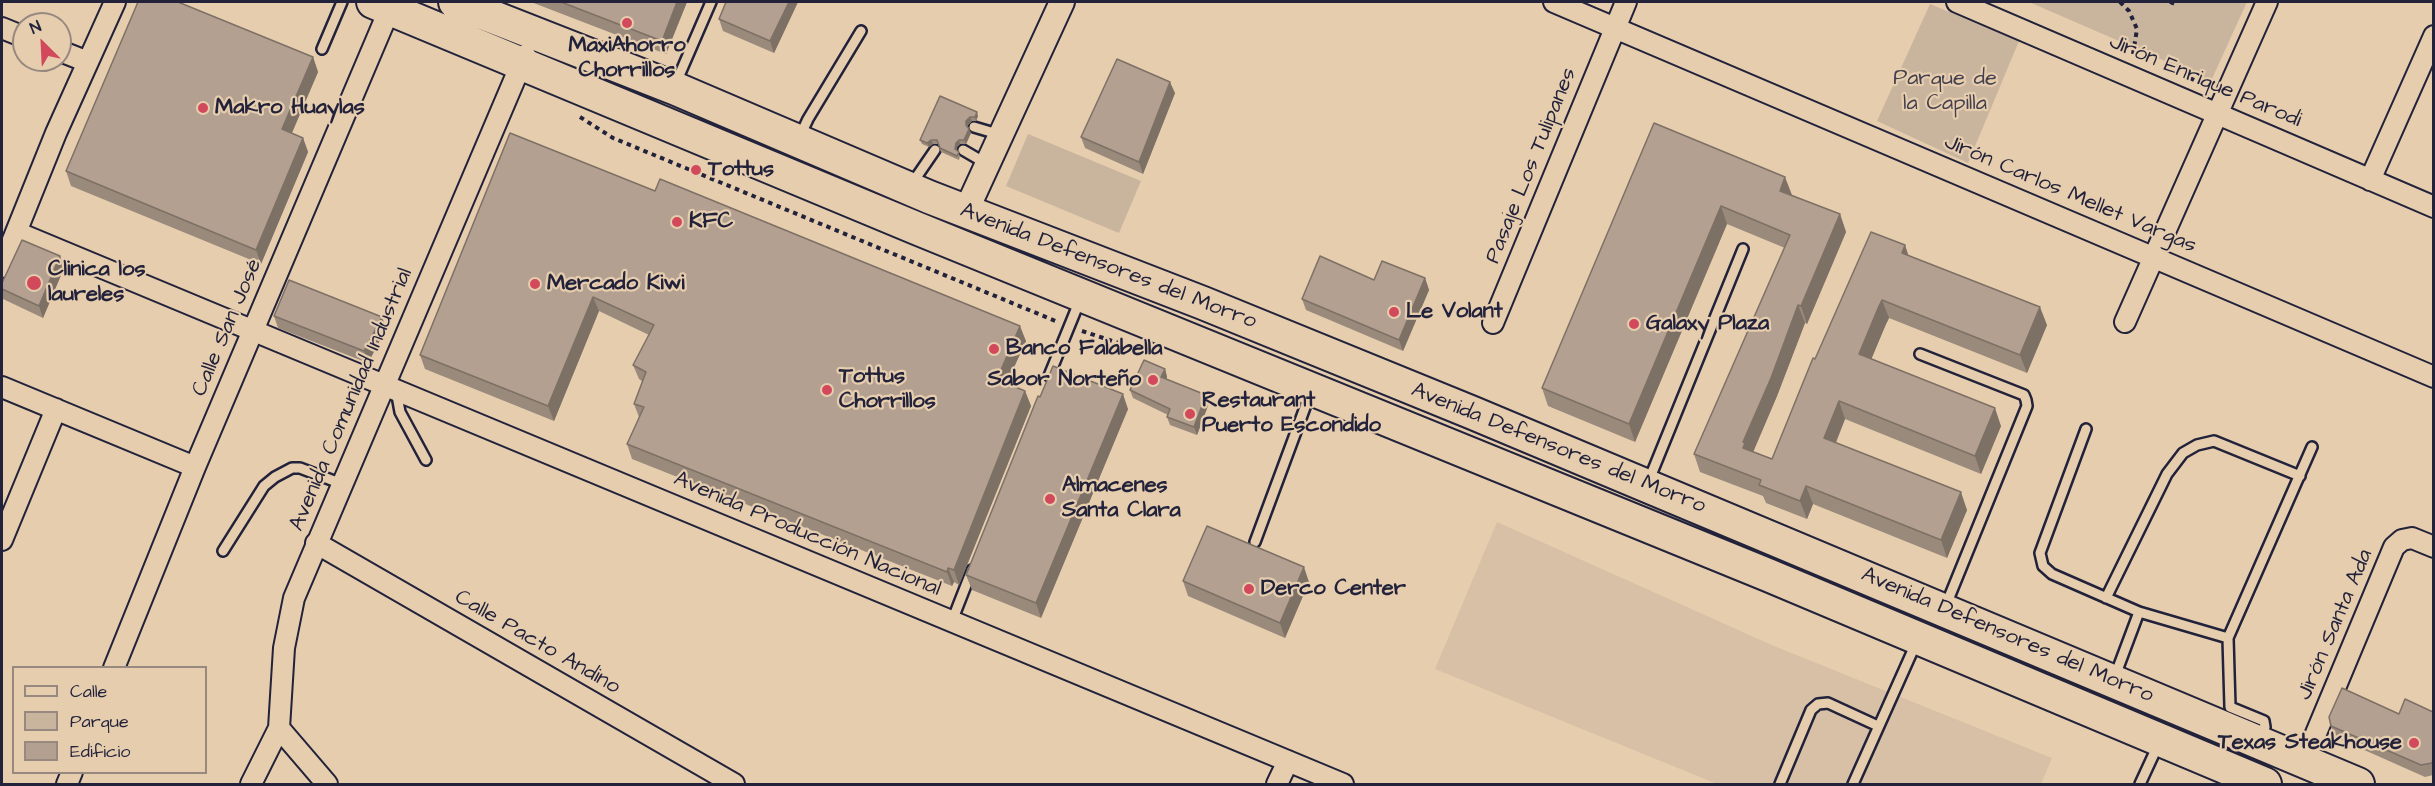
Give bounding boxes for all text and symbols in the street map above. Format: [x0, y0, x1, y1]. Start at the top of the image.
north arrow [12, 12, 72, 72]
text: N [26, 15, 45, 39]
marker: MaxiAhorro Chorrillos [620, 16, 634, 30]
street label: Jirón Enrique Parodi [2105, 30, 2305, 134]
place label: MaxiAhorro Chorrillos [568, 33, 686, 84]
street label: Pasaje Los Tulipanes [1481, 64, 1583, 268]
park label: Parque de la Capilla [1893, 66, 1997, 118]
place label: Makro Huaylas [215, 95, 365, 121]
marker: Makro Huaylas [196, 101, 210, 115]
street label: Jirón Carlos Mellet Vargas [1940, 130, 2200, 260]
place label: Tottus [708, 157, 774, 183]
marker: Tottus [689, 163, 703, 177]
street label: Avenida Defensores del Morro [956, 198, 1260, 336]
place label: KFC [689, 209, 733, 235]
marker: KFC [670, 215, 684, 229]
street label: Calle San José [187, 255, 269, 401]
place label: Clinica los laureles [48, 257, 145, 308]
street label: Avenida Comunidad Industrial [285, 265, 419, 535]
place label: Mercado Kiwi [547, 271, 685, 297]
marker: Clinica los laureles [25, 274, 43, 292]
marker: Mercado Kiwi [528, 277, 542, 291]
place label: Le Volant [1406, 299, 1503, 325]
marker: Le Volant [1387, 305, 1401, 319]
place label: Galaxy Plaza [1646, 311, 1769, 337]
marker: Galaxy Plaza [1627, 317, 1641, 331]
place label: Banco Falabella [1006, 336, 1162, 362]
marker: Banco Falabella [987, 342, 1001, 356]
place label: Tottus Chorrillos [839, 364, 936, 416]
place label: Sabor Norteño [988, 367, 1141, 393]
marker: Sabor Norteño [1146, 373, 1160, 387]
street label: Avenida Defensores del Morro [1407, 378, 1709, 520]
marker: Tottus Chorrillos [820, 383, 834, 397]
place label: Restaurant Puerto Escondido [1202, 388, 1381, 440]
marker: Restaurant Puerto Escondido [1183, 407, 1197, 421]
street label: Avenida Producción Nacional [669, 467, 945, 603]
place label: Almacenes Santa Clara [1062, 473, 1181, 524]
marker: Almacenes Santa Clara [1043, 492, 1057, 506]
street label: Jirón Santa Ada [2292, 546, 2380, 704]
street label: Avenida Defensores del Morro [1857, 562, 2157, 710]
place label: Derco Center [1261, 576, 1406, 602]
marker: Derco Center [1242, 582, 1256, 596]
street label: Calle Pacto Andino [450, 585, 624, 701]
legend [12, 666, 207, 774]
text: Calle [70, 679, 107, 704]
text: Parque [70, 709, 129, 734]
place label: Texas Steakhouse [2218, 730, 2402, 756]
marker: Texas Steakhouse [2407, 736, 2421, 750]
text: Edificio [70, 739, 130, 764]

